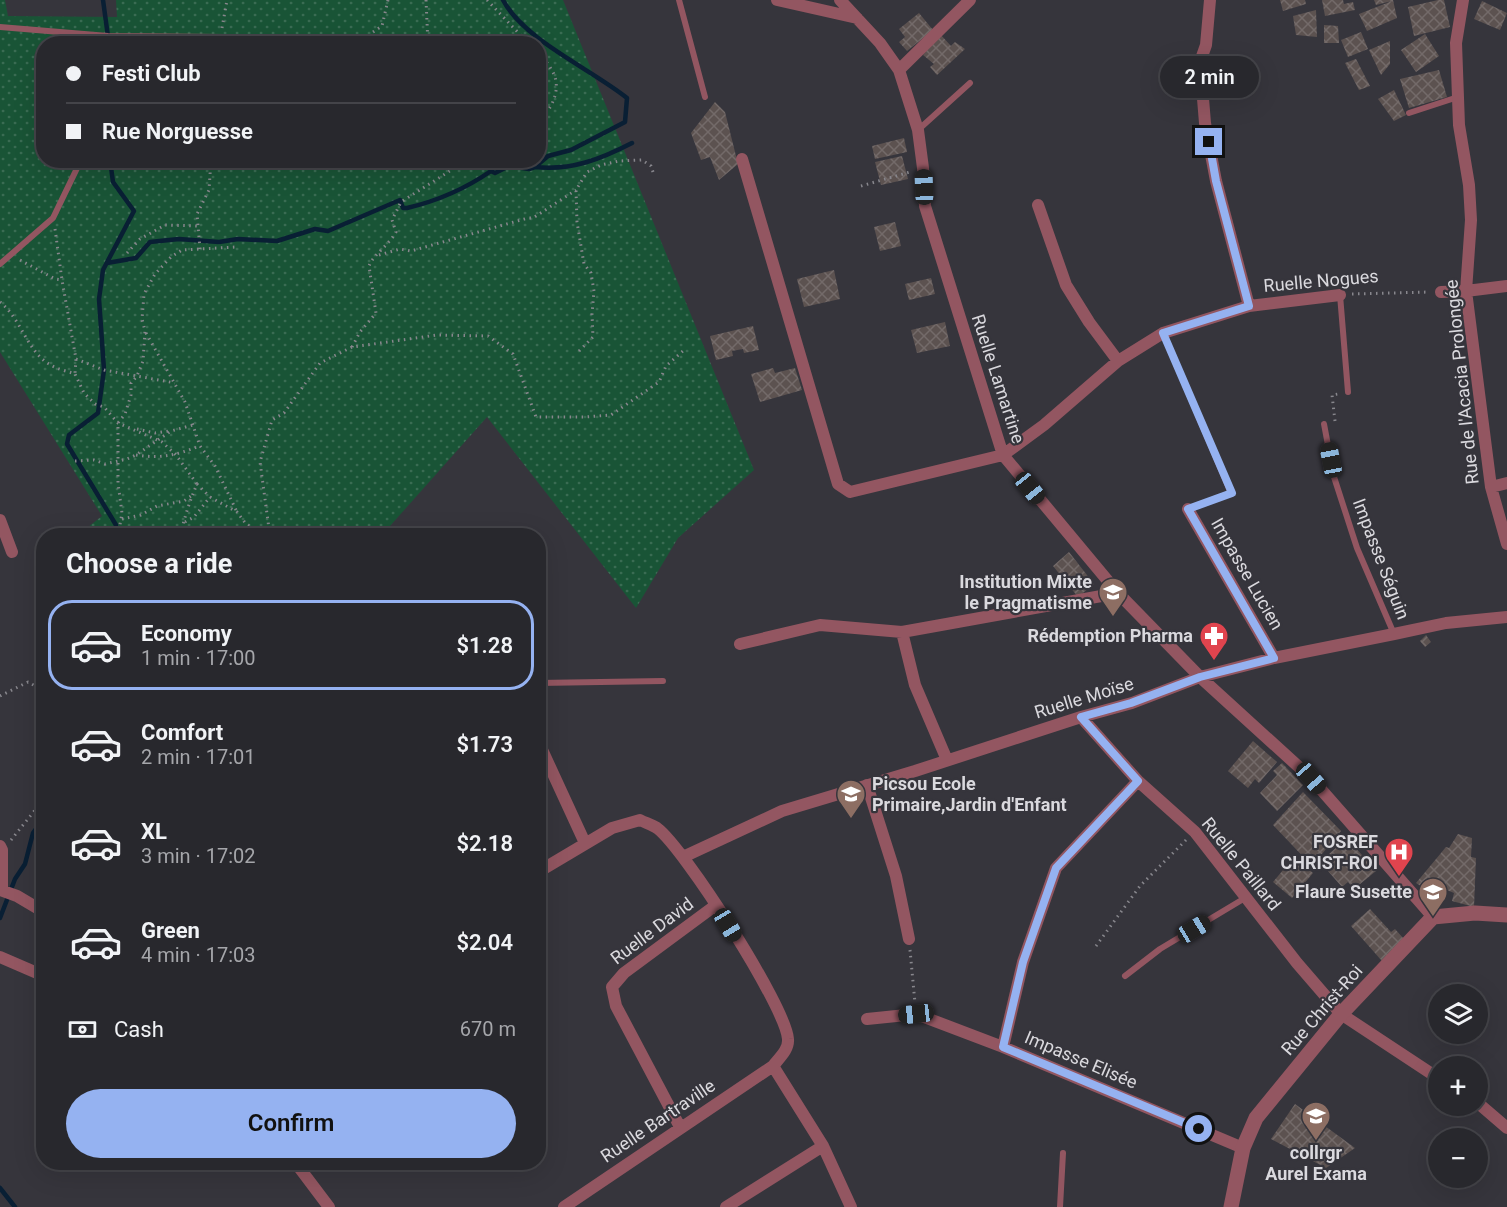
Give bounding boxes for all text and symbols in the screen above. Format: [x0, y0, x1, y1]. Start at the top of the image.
callout: 2 min [1160, 55, 1258, 97]
text: Festi Club [102, 61, 201, 86]
text: 2 min [1184, 65, 1235, 89]
text: Rue Norguesse [102, 119, 253, 144]
route end [1195, 128, 1222, 155]
car [914, 169, 934, 205]
street label: Ruelle Nogues [1263, 265, 1379, 296]
street label: Rue de l'Acacia Prolongée [1440, 279, 1483, 486]
street label: Ruelle Lamartine [968, 312, 1029, 446]
car [1319, 441, 1343, 479]
car [1012, 468, 1048, 508]
street label: Impasse Séguin [1349, 495, 1414, 622]
street label: Impasse Lucien [1207, 514, 1288, 633]
text: Choose a ride [66, 548, 232, 580]
place label: Institution Mixte le Pragmatisme [959, 571, 1092, 613]
school or university icon: Institution Mixte le Pragmatisme [1097, 576, 1129, 618]
icon: car [69, 618, 123, 672]
pharmacy icon: Rédemption Pharma [1198, 620, 1230, 662]
text: Economy [141, 621, 232, 646]
place label: Rédemption Pharma [1027, 625, 1193, 646]
text: $1.28 [456, 633, 513, 658]
text: 1 min · 17:00 [141, 646, 256, 670]
street label: Ruelle Moïse [1032, 672, 1136, 723]
icon: car [69, 717, 123, 771]
text: Comfort [141, 720, 223, 745]
text: $1.73 [456, 732, 513, 757]
text: 2 min · 17:01 [141, 745, 256, 769]
car [1292, 759, 1330, 797]
place label: Picsou Ecole Primaire,Jardin d'Enfant [872, 773, 1067, 815]
school or university icon: Picsou Ecole Primaire,Jardin d'Enfant [835, 778, 867, 820]
street label: Ruelle Paillard [1198, 813, 1285, 914]
icon: car [69, 816, 123, 870]
text: XL [141, 819, 167, 844]
text: $2.18 [456, 831, 513, 856]
place label: FOSREF CHRIST-ROI [1280, 831, 1378, 873]
hospital icon: FOSREF CHRIST-ROI [1383, 836, 1415, 878]
text: 3 min · 17:02 [141, 844, 256, 868]
school or university icon: Flaure Susette [1417, 876, 1449, 918]
place label: Flaure Susette [1295, 881, 1412, 902]
street label: Ruelle David [606, 893, 697, 968]
car [711, 905, 745, 945]
car [1174, 912, 1214, 946]
icon: car [69, 915, 123, 969]
text: Green [141, 918, 200, 943]
text: $2.04 [456, 930, 513, 955]
text: 4 min · 17:03 [141, 943, 256, 967]
street label: Rue Christ-Roi [1277, 960, 1367, 1059]
map controls [1428, 984, 1488, 1188]
button: layers [1428, 984, 1488, 1044]
car [897, 1003, 935, 1025]
icon: cash [66, 1013, 99, 1046]
text: Cash [114, 1017, 164, 1042]
text: 670 m [460, 1017, 516, 1041]
street label: Impasse Elisée [1022, 1026, 1141, 1093]
button: + [1428, 1056, 1488, 1116]
street label: Ruelle Bartraville [596, 1075, 719, 1167]
button: Confirm [66, 1089, 516, 1158]
school or university icon: collrgr Aurel Exama [1300, 1100, 1332, 1142]
route start [1185, 1115, 1212, 1142]
button: − [1428, 1128, 1488, 1188]
place label: collrgr Aurel Exama [1265, 1142, 1367, 1184]

